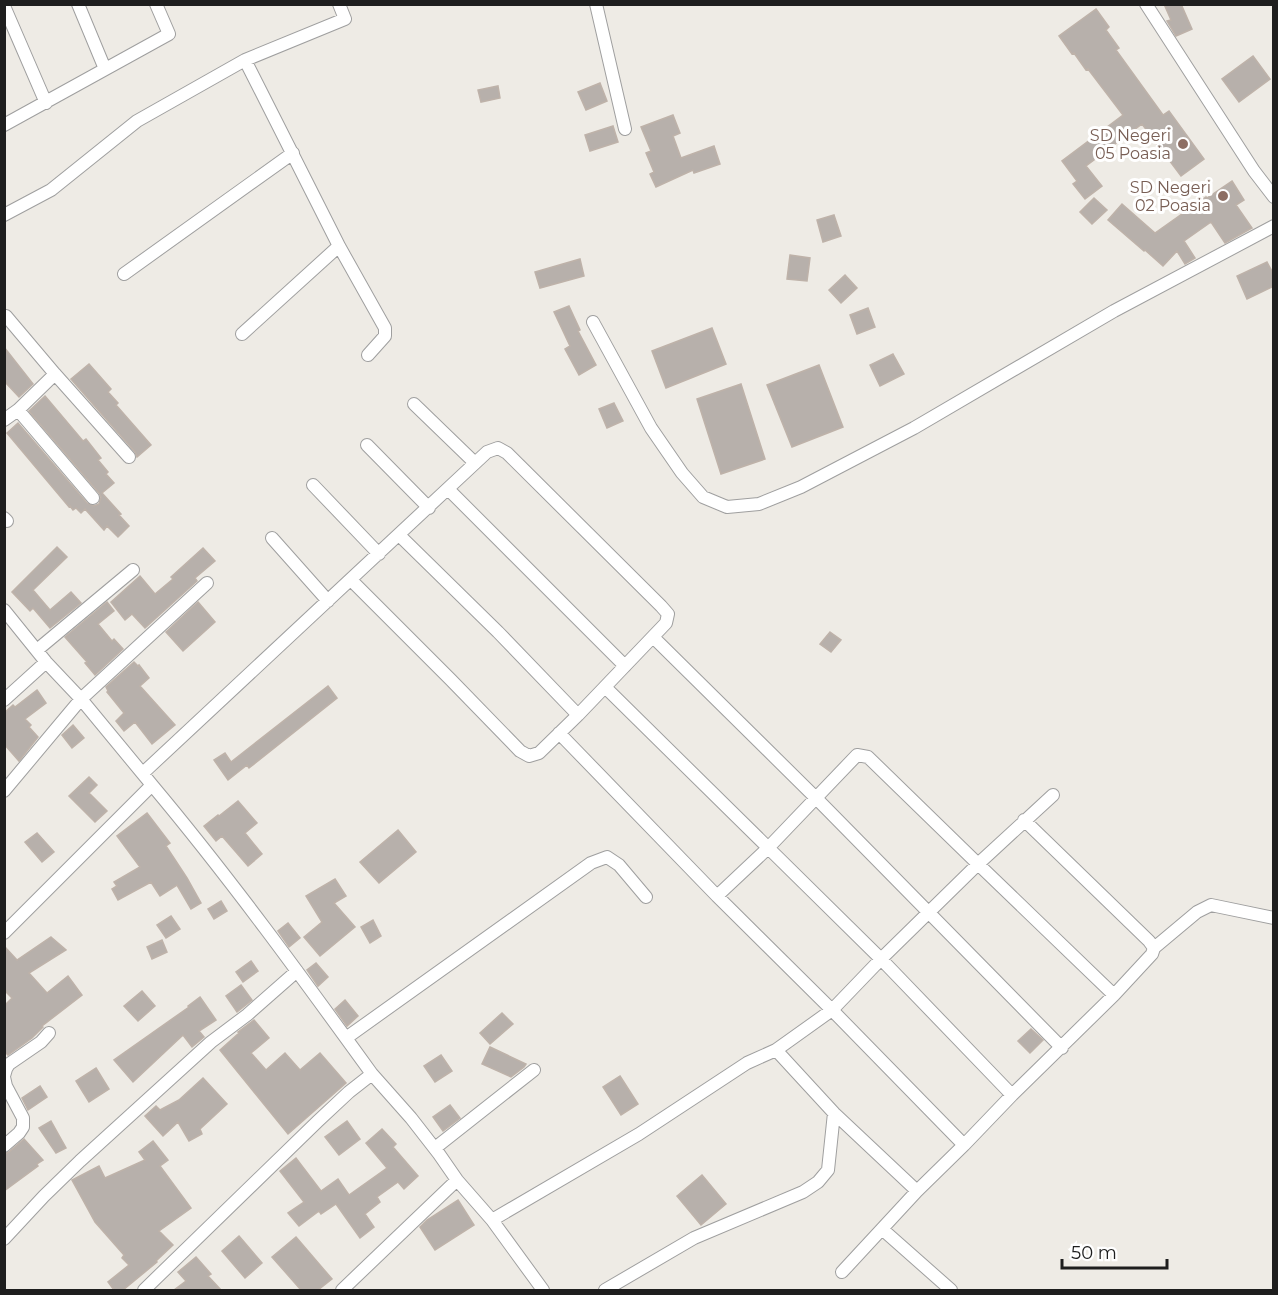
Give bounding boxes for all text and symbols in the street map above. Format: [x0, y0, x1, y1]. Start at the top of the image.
place label: SD Negeri 05 Poasia [1090, 126, 1171, 163]
marker: SD Negeri 05 Poasia [1176, 137, 1190, 151]
place label: SD Negeri 02 Poasia [1130, 178, 1211, 215]
marker: SD Negeri 02 Poasia [1216, 189, 1230, 203]
scale bar [1062, 1232, 1167, 1270]
text: 50 m [1071, 1242, 1117, 1264]

